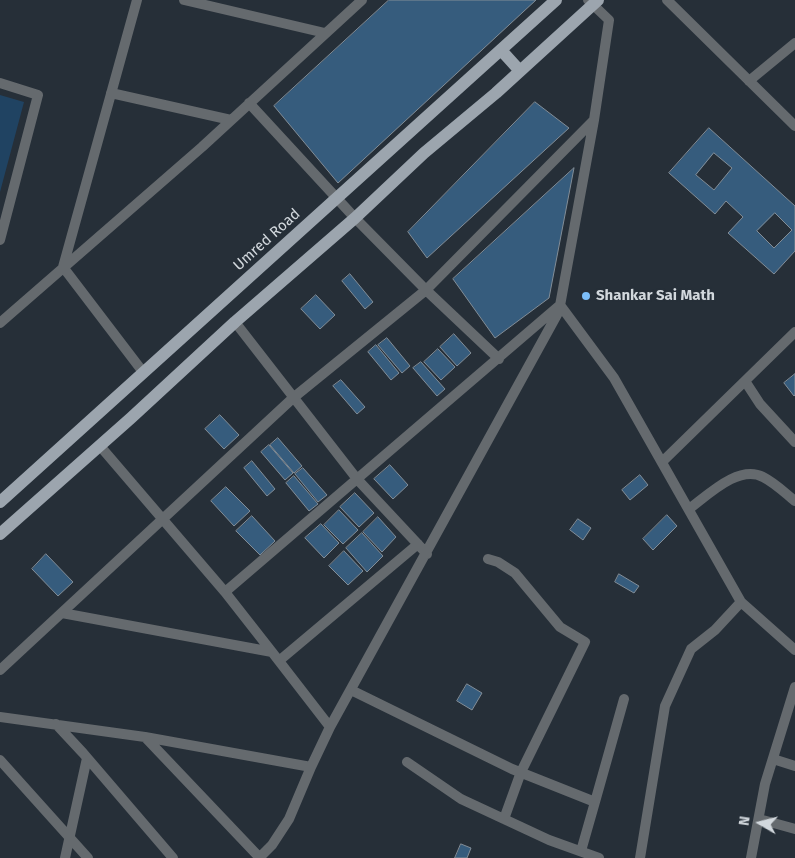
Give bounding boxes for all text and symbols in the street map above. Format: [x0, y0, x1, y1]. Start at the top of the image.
street label: Umred Road [230, 205, 304, 275]
place label: Shankar Sai Math [596, 287, 715, 305]
marker: Shankar Sai Math [580, 290, 592, 302]
north arrow [735, 798, 785, 848]
text: N [736, 815, 754, 827]

